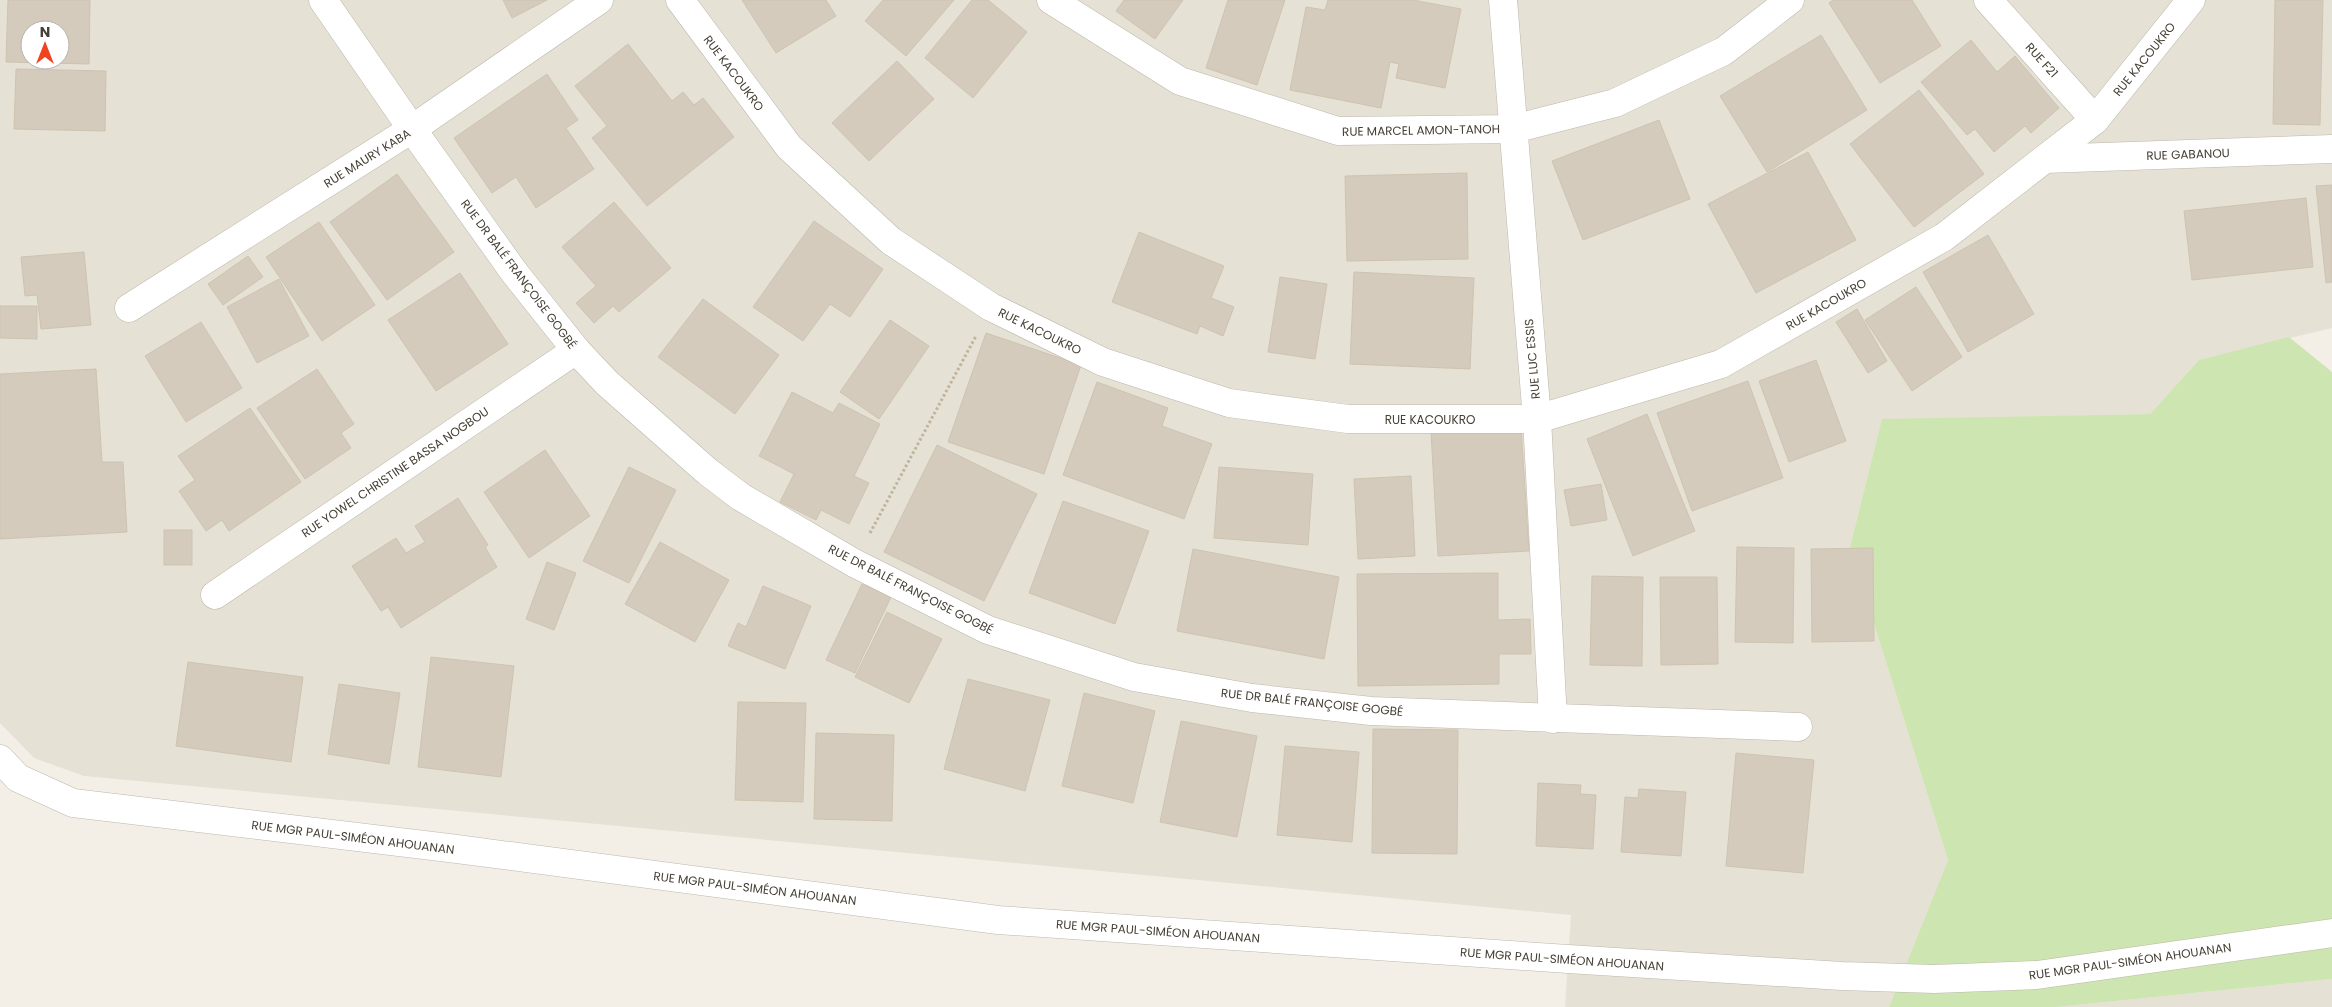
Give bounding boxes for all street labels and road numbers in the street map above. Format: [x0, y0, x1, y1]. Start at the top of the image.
street label: RUE KACOUKRO [2109, 18, 2179, 100]
street label: RUE KACOUKRO [700, 32, 768, 114]
street label: RUE F21 [2022, 39, 2062, 81]
street label: RUE MARCEL AMON-TANOH [1342, 120, 1500, 140]
street label: RUE MAURY KABA [320, 124, 414, 192]
street label: RUE GABANOU [2146, 144, 2230, 164]
street label: RUE DR BALÉ FRANÇOISE GOGBÉ [457, 196, 581, 352]
street label: RUE KACOUKRO [1782, 274, 1870, 334]
street label: RUE KACOUKRO [995, 303, 1085, 359]
street label: RUE LUC ESSIS [1520, 318, 1544, 400]
street label: RUE YOWEL CHRISTINE BASSA NOGBOU [298, 403, 492, 541]
street label: RUE KACOUKRO [1385, 411, 1475, 428]
street label: RUE DR BALÉ FRANÇOISE GOGBÉ [825, 540, 997, 638]
street label: RUE DR BALÉ FRANÇOISE GOGBÉ [1220, 684, 1404, 720]
street label: RUE MGR PAUL-SIMÉON AHOUANAN [251, 816, 455, 858]
street label: RUE MGR PAUL-SIMÉON AHOUANAN [653, 867, 857, 909]
street label: RUE MGR PAUL-SIMÉON AHOUANAN [1055, 915, 1261, 947]
street label: RUE MGR PAUL-SIMÉON AHOUANAN [2028, 938, 2232, 984]
street label: RUE MGR PAUL-SIMÉON AHOUANAN [1459, 943, 1665, 975]

